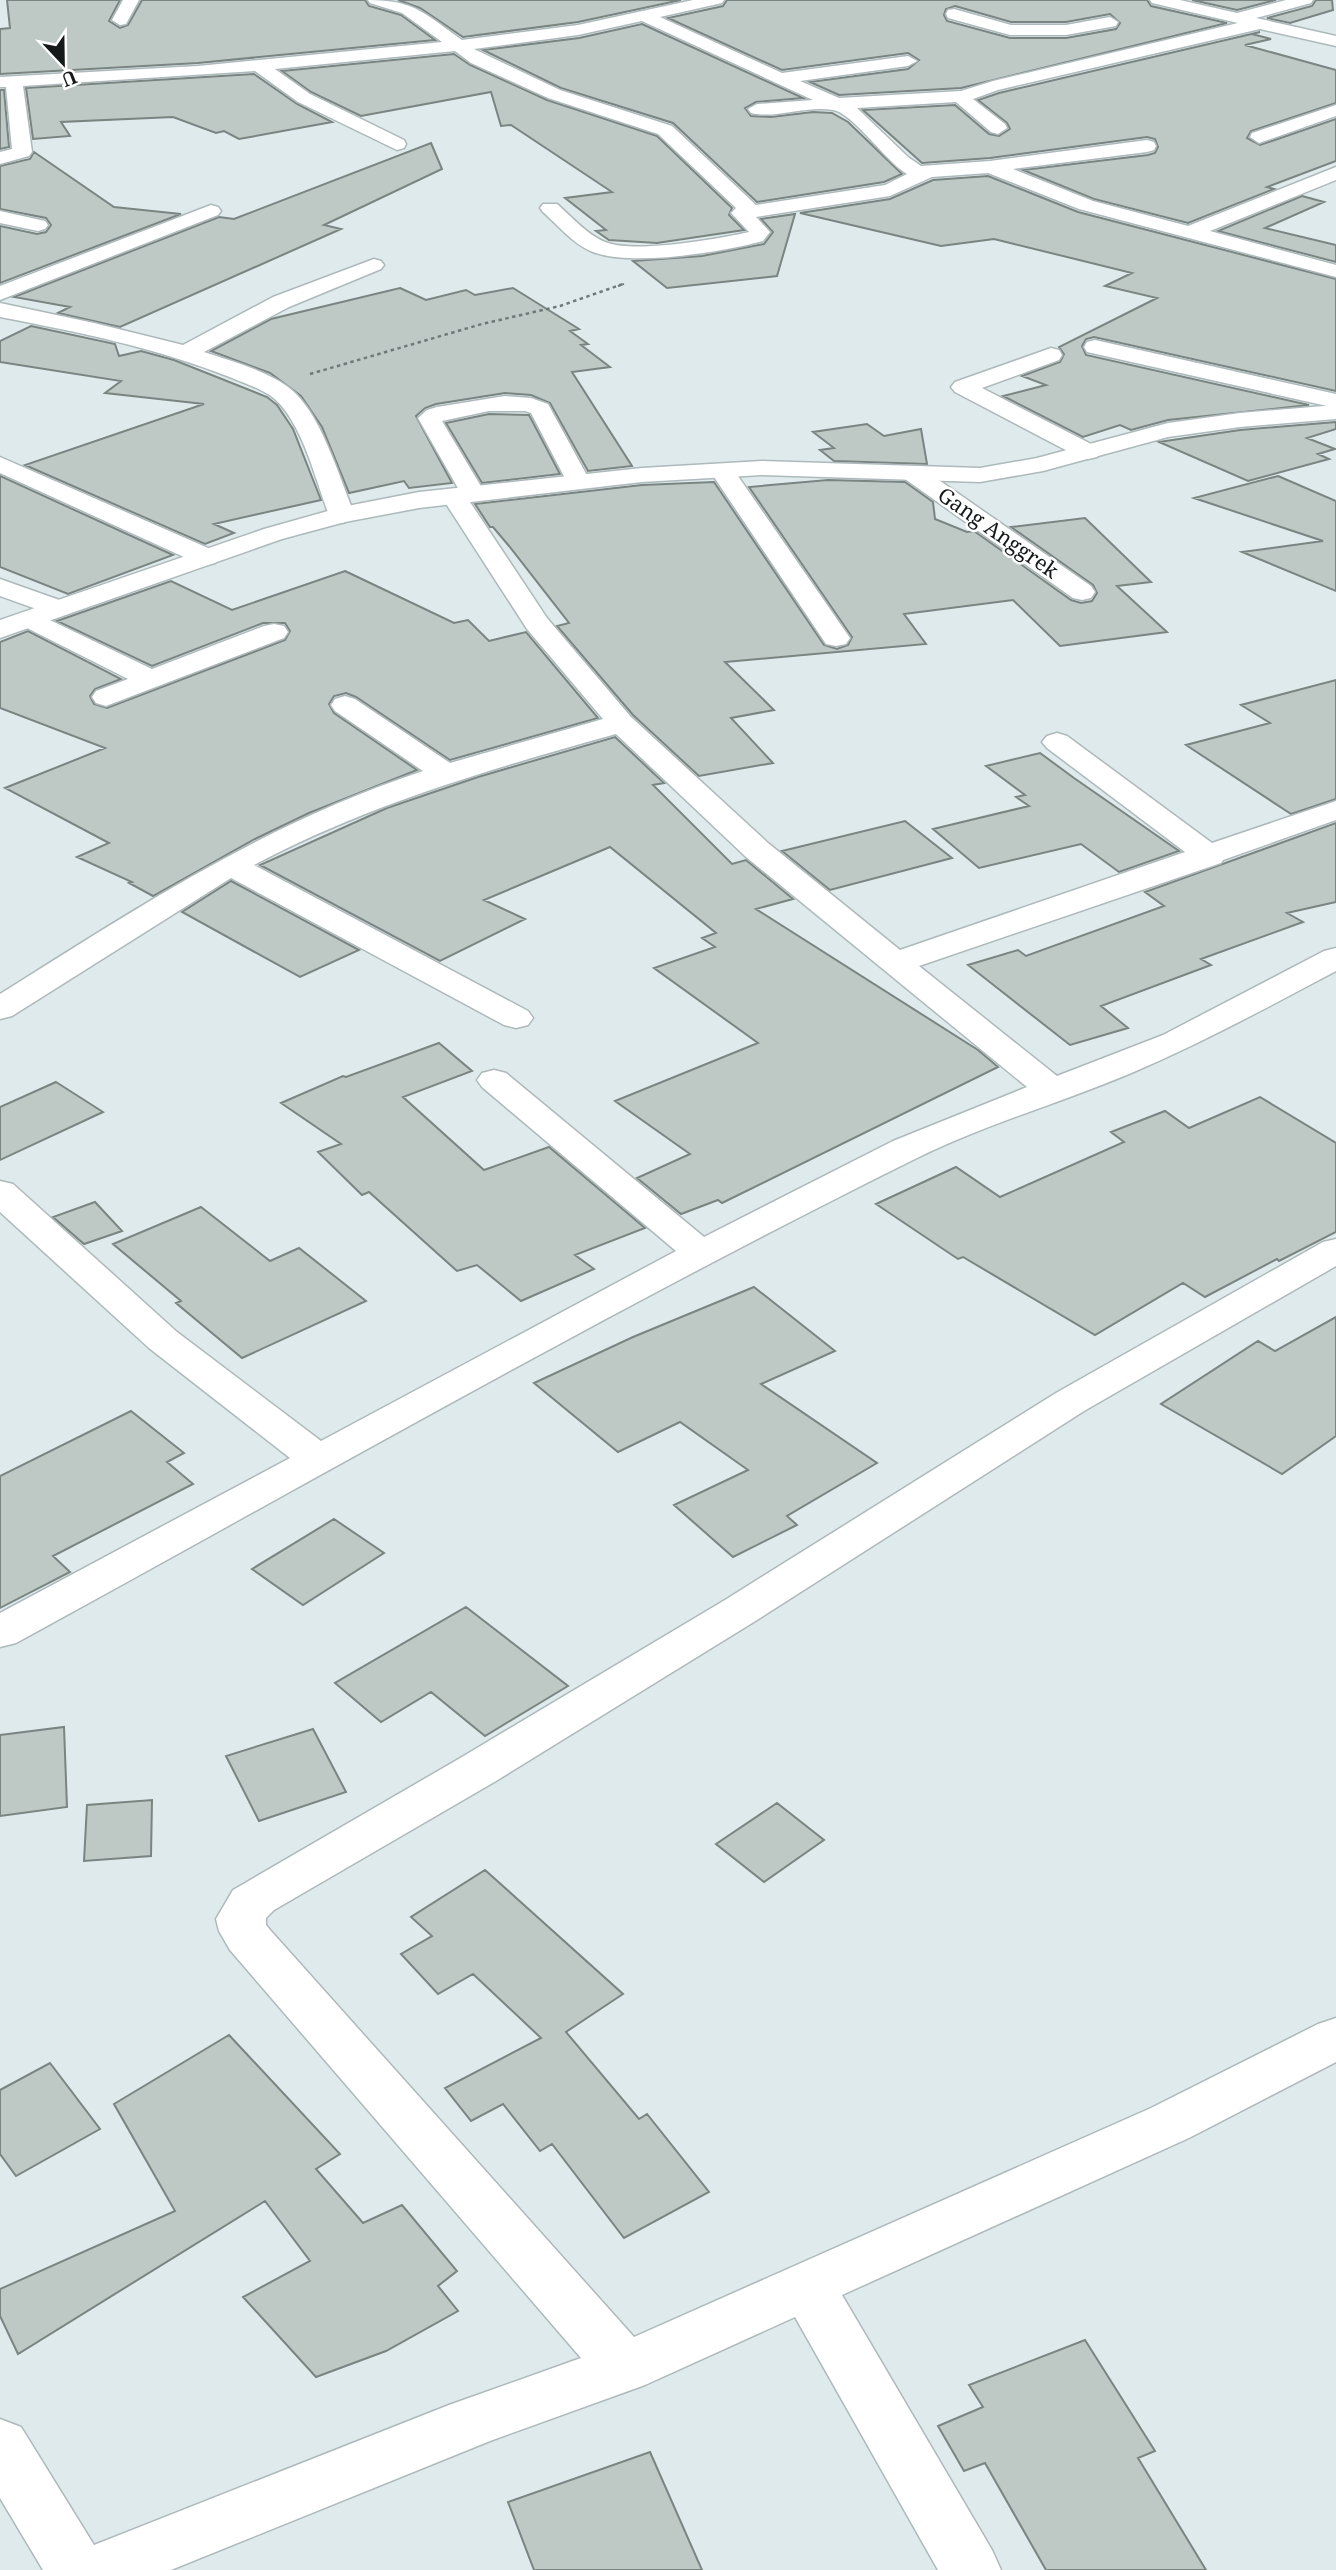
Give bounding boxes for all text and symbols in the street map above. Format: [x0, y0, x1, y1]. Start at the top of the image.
north arrow [28, 28, 98, 98]
text: U [58, 64, 81, 93]
street label: Gang Anggrek [933, 480, 1065, 585]

